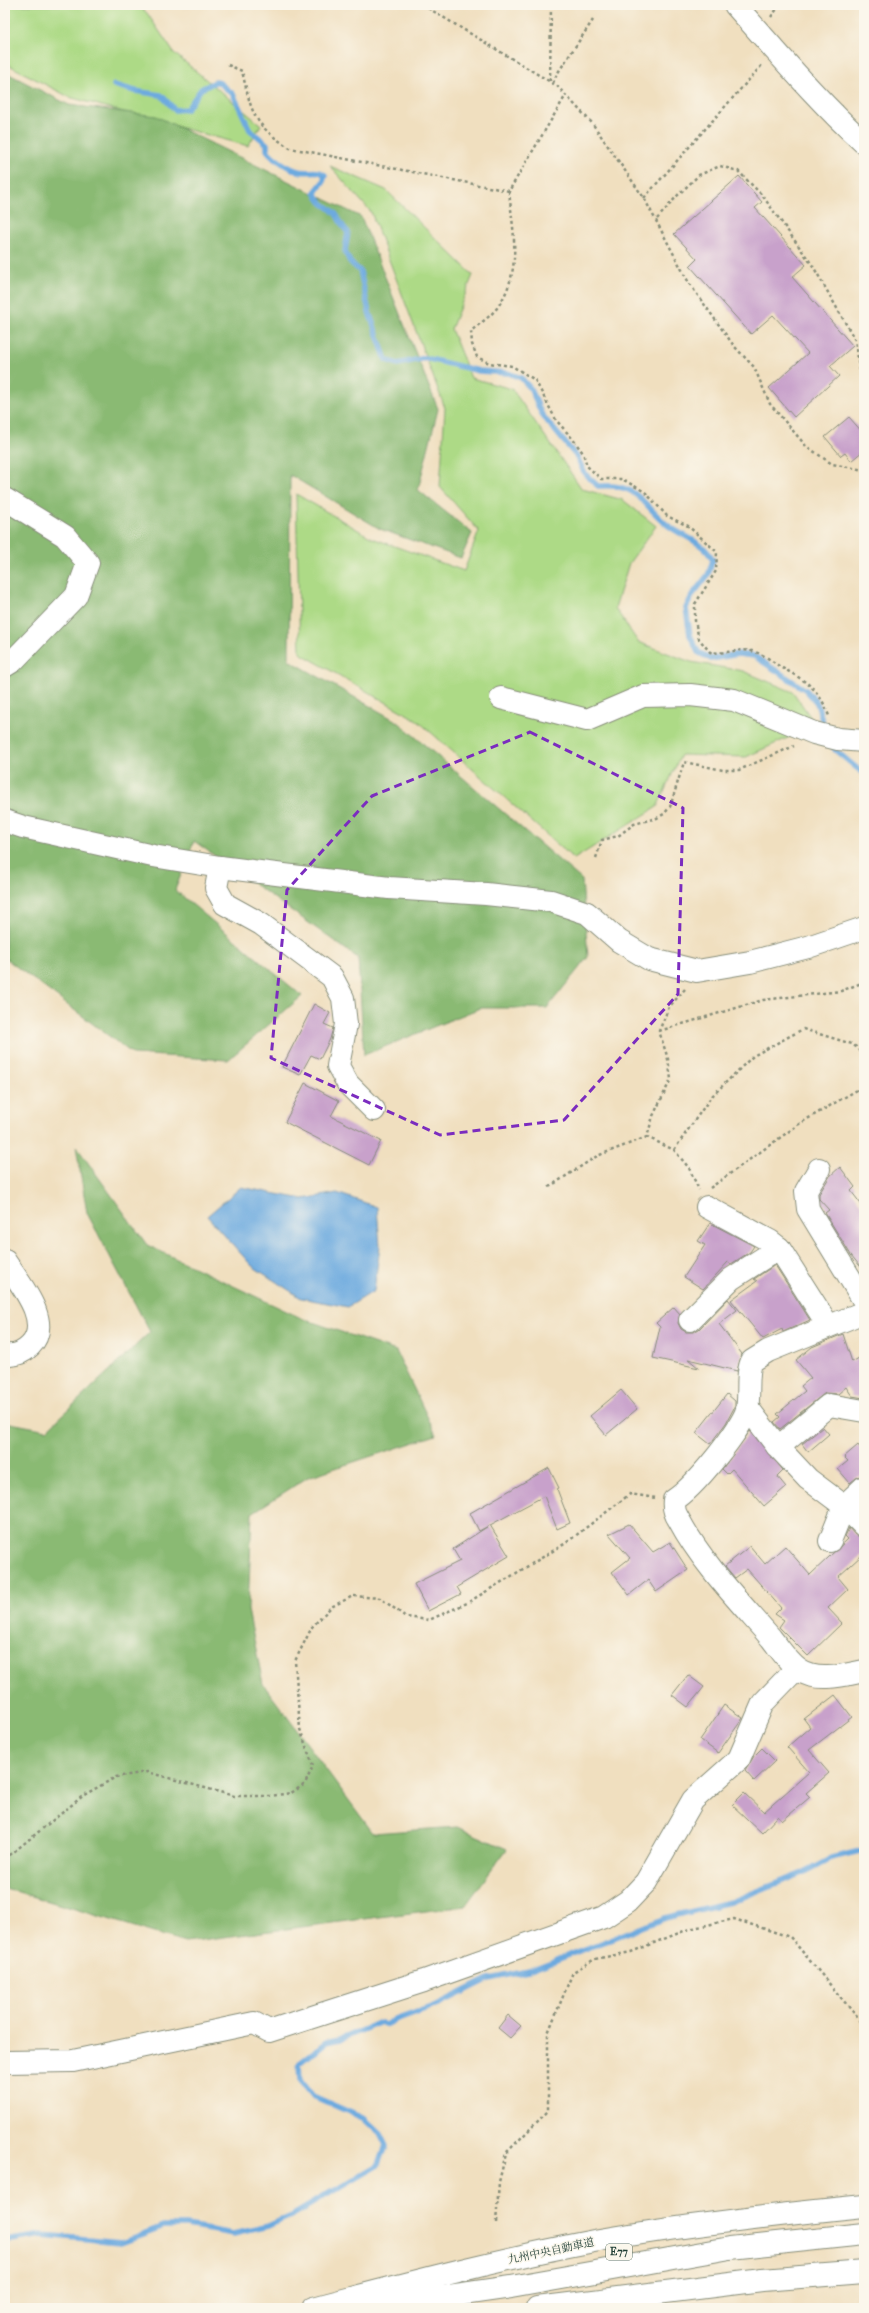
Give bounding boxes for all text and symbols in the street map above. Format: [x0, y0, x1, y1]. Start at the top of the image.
street label: 九州中央自動車道 [507, 2235, 595, 2267]
road number: E77 [606, 2244, 632, 2260]

